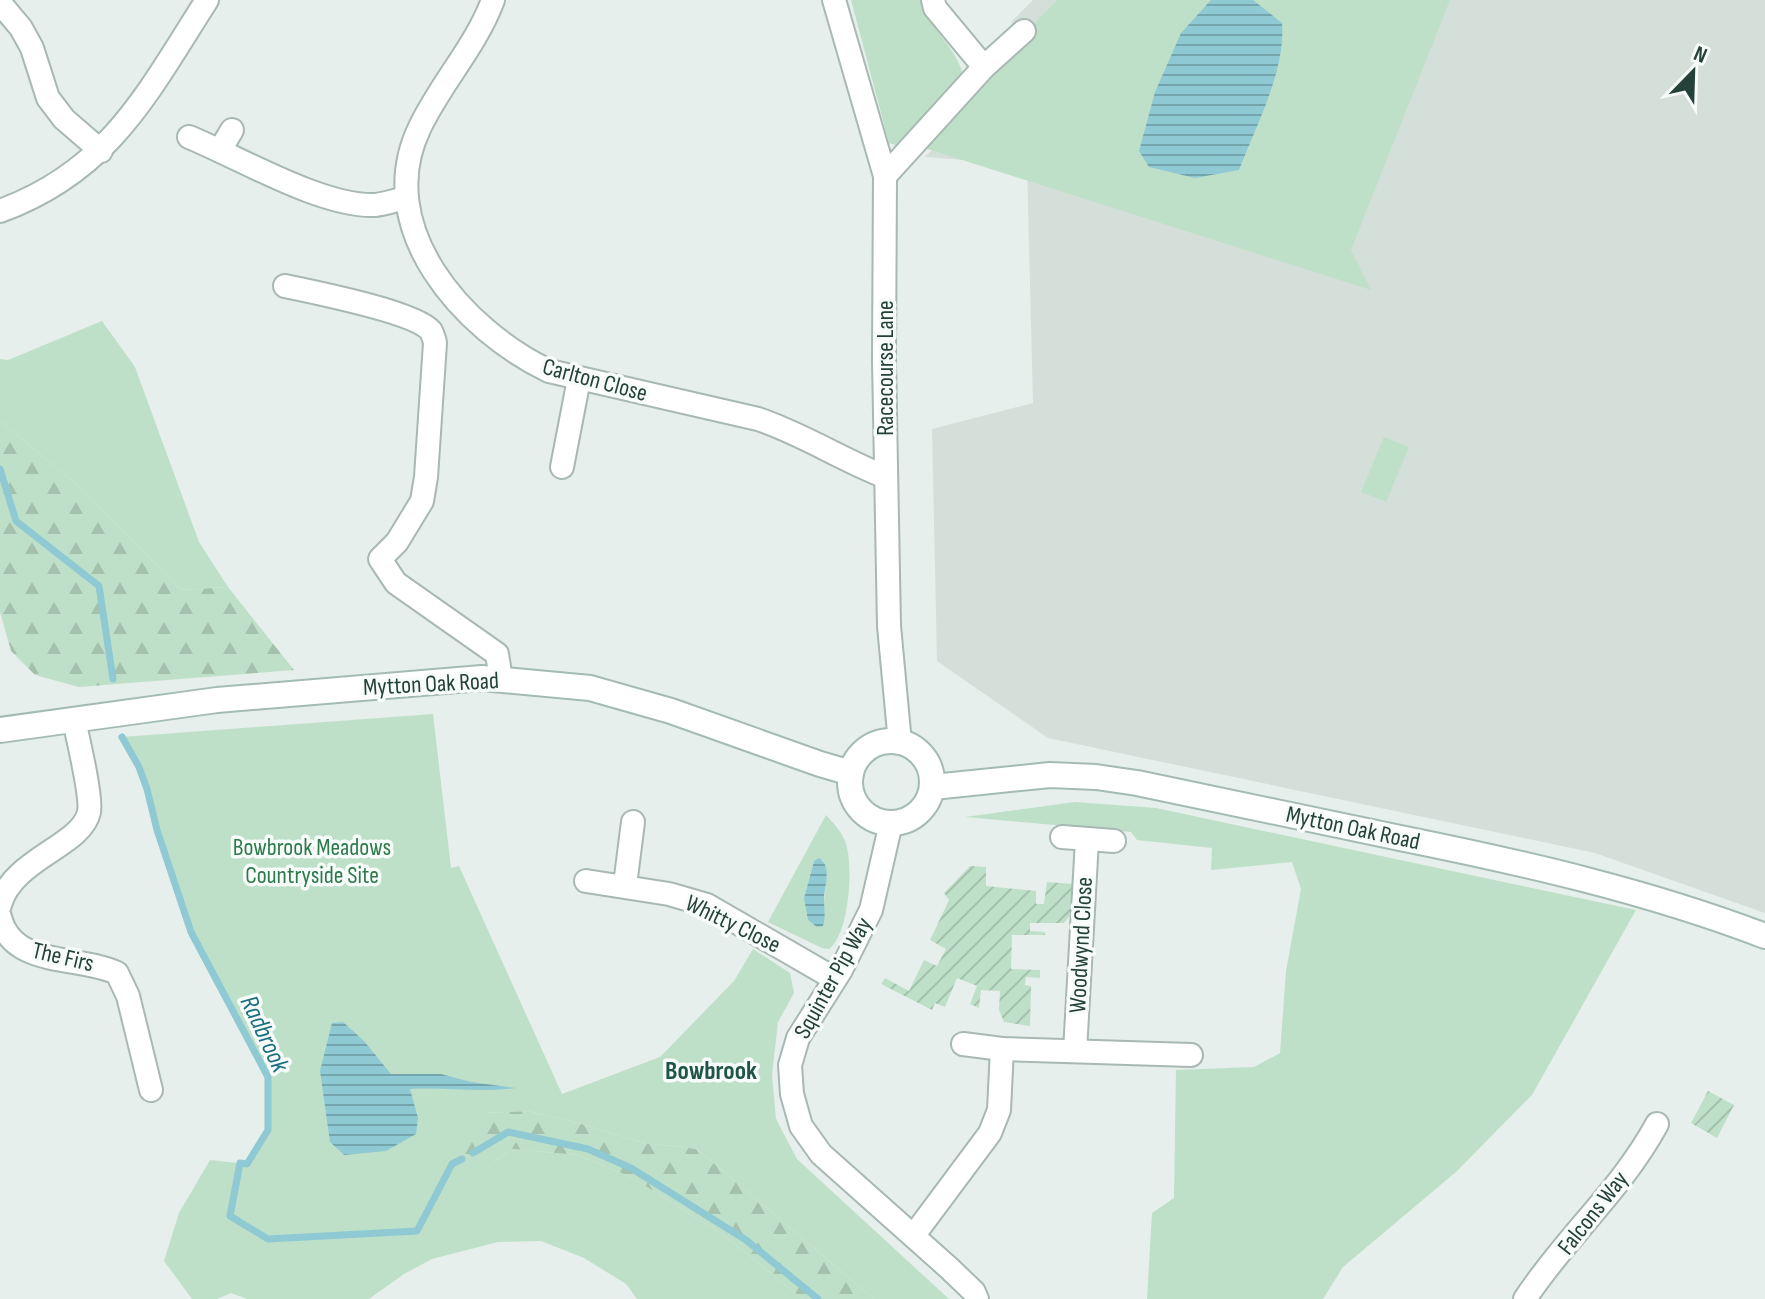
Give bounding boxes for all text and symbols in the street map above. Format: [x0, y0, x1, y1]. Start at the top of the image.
north arrow [1653, 32, 1733, 112]
text: N [1690, 40, 1711, 70]
street label: Racecourse Lane [871, 300, 900, 436]
street label: Carlton Close [539, 352, 651, 408]
street label: Mytton Oak Road [362, 666, 500, 702]
street label: Mytton Oak Road [1283, 800, 1423, 856]
park label: Bowbrook Meadows Countryside Site [233, 833, 391, 890]
street label: Woodwynd Close [1063, 876, 1099, 1014]
street label: Whitty Close [681, 889, 785, 959]
street label: Squinter Pip Way [788, 912, 878, 1044]
street label: The Firs [29, 936, 97, 978]
water label: Radbrook [233, 991, 296, 1078]
district label: Bowbrook [665, 1056, 757, 1087]
street label: Falcons Way [1551, 1166, 1635, 1260]

